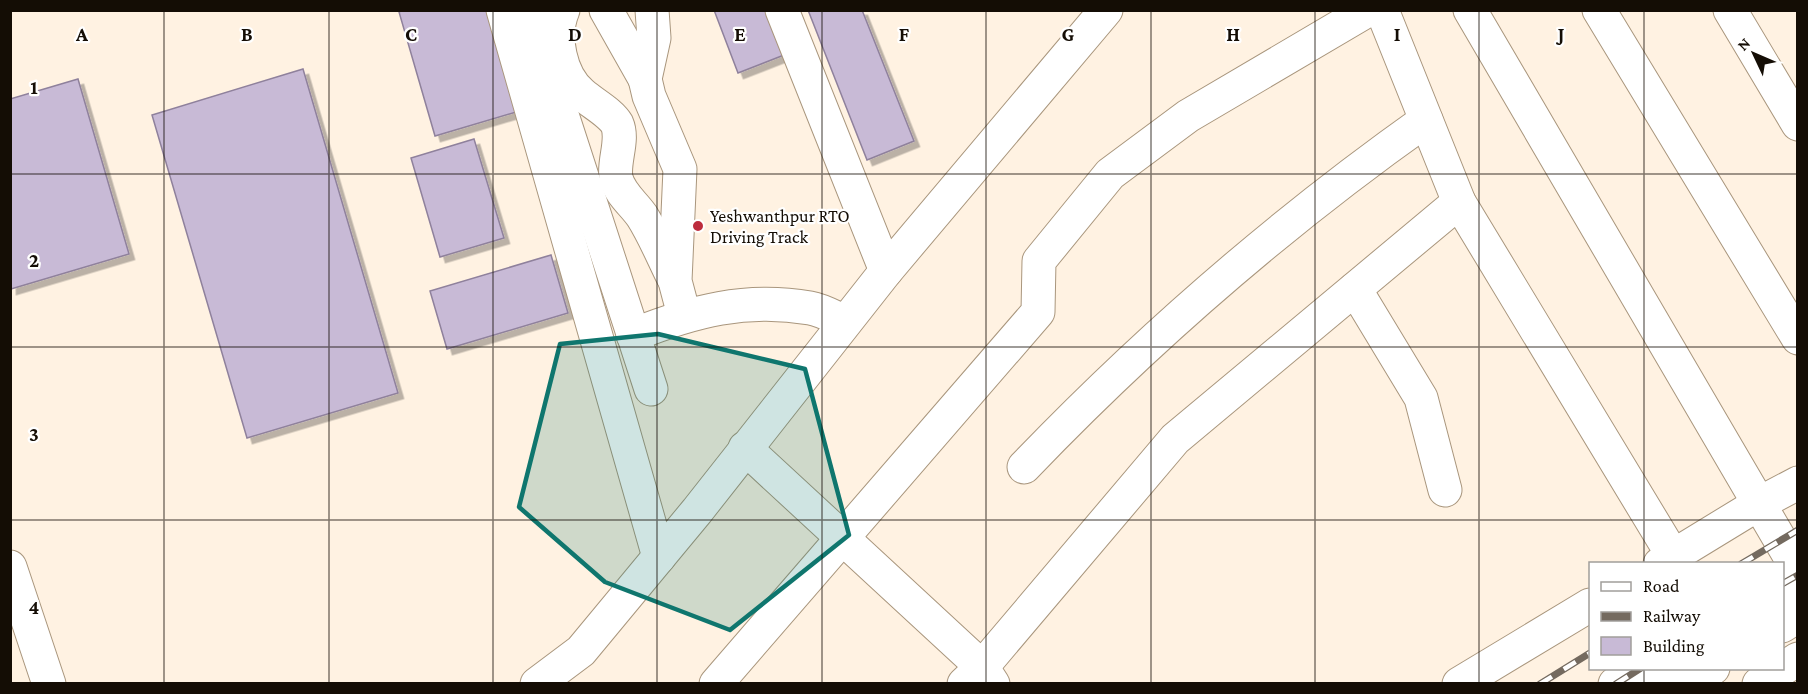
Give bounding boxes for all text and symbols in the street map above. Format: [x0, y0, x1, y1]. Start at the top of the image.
text: A [75, 23, 89, 45]
text: B [241, 23, 253, 45]
text: C [405, 23, 417, 45]
text: D [568, 23, 582, 45]
text: E [734, 23, 746, 45]
text: F [899, 23, 910, 45]
text: G [1062, 23, 1075, 45]
text: H [1226, 23, 1240, 45]
text: I [1394, 23, 1401, 45]
text: J [1556, 23, 1565, 45]
north arrow [1724, 24, 1784, 84]
text: N [1734, 34, 1754, 54]
text: 1 [30, 76, 38, 98]
place label: Yeshwanthpur RTO Driving Track [710, 206, 850, 247]
marker: Yeshwanthpur RTO Driving Track [691, 219, 705, 233]
text: 2 [29, 249, 39, 271]
text: 3 [29, 423, 39, 445]
legend [1589, 562, 1784, 670]
text: Road [1643, 576, 1680, 596]
text: 4 [29, 596, 40, 618]
text: Railway [1643, 606, 1701, 626]
text: Building [1643, 636, 1705, 656]

